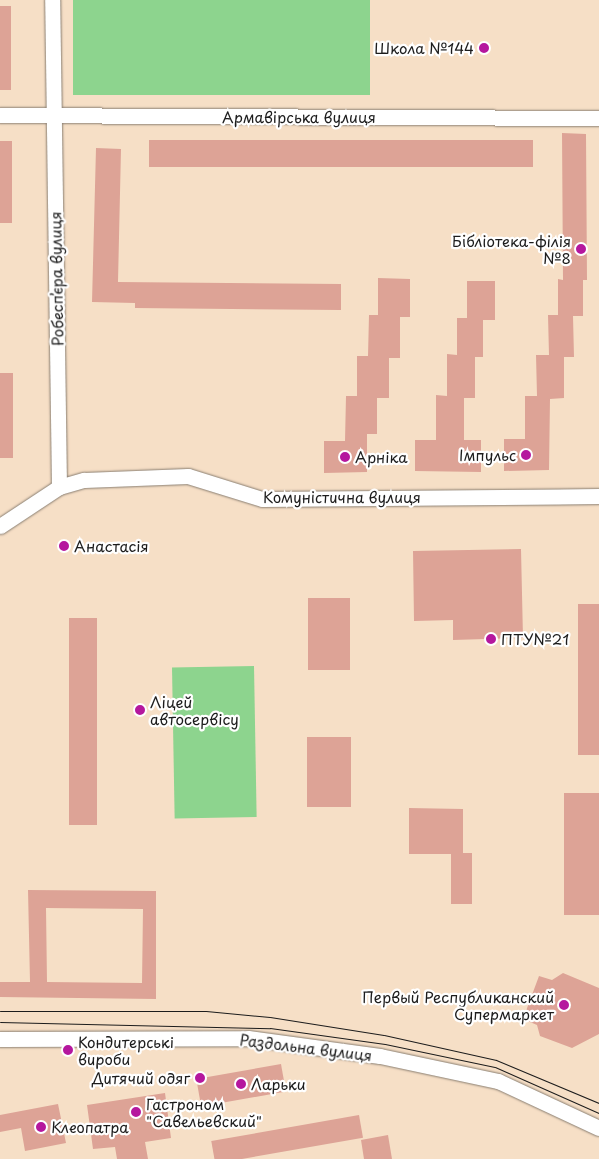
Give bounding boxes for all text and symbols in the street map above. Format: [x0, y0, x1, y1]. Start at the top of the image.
place label: Школа №144 [374, 39, 474, 57]
marker: Школа №144 [478, 42, 490, 54]
street label: Армавірська вулиця [222, 108, 376, 126]
street label: Робесп’єра вулиця [46, 211, 66, 347]
place label: Бібліотека-філія №8 [452, 231, 571, 266]
marker: Бібліотека-філія №8 [575, 243, 587, 255]
place label: Імпульс [459, 446, 516, 464]
place label: Арніка [355, 448, 407, 466]
marker: Імпульс [520, 449, 532, 461]
marker: Арніка [339, 451, 351, 463]
street label: Комуністична вулиця [262, 488, 422, 506]
place label: Анастасія [74, 537, 149, 555]
marker: Анастасія [58, 540, 70, 552]
place label: ПТУ№21 [501, 630, 569, 648]
marker: ПТУ№21 [485, 633, 497, 645]
place label: Ліцей автосервісу [150, 692, 239, 727]
marker: Ліцей автосервісу [134, 704, 146, 716]
place label: Первый Республиканский Супермаркет [362, 987, 554, 1022]
marker: Первый Республиканский Супермаркет [558, 999, 570, 1011]
street label: Раздольна вулиця [238, 1030, 374, 1064]
place label: Кондитерські вироби [78, 1032, 174, 1067]
marker: Кондитерські вироби [62, 1044, 74, 1056]
place label: Дитячий одяг [92, 1069, 190, 1087]
marker: Дитячий одяг [194, 1072, 206, 1084]
place label: Ларьки [251, 1075, 306, 1093]
marker: Ларьки [235, 1078, 247, 1090]
place label: Гастроном "Савельевский" [146, 1094, 262, 1129]
marker: Гастроном "Савельевский" [130, 1106, 142, 1118]
place label: Клеопатра [51, 1118, 129, 1136]
marker: Клеопатра [35, 1121, 47, 1133]

